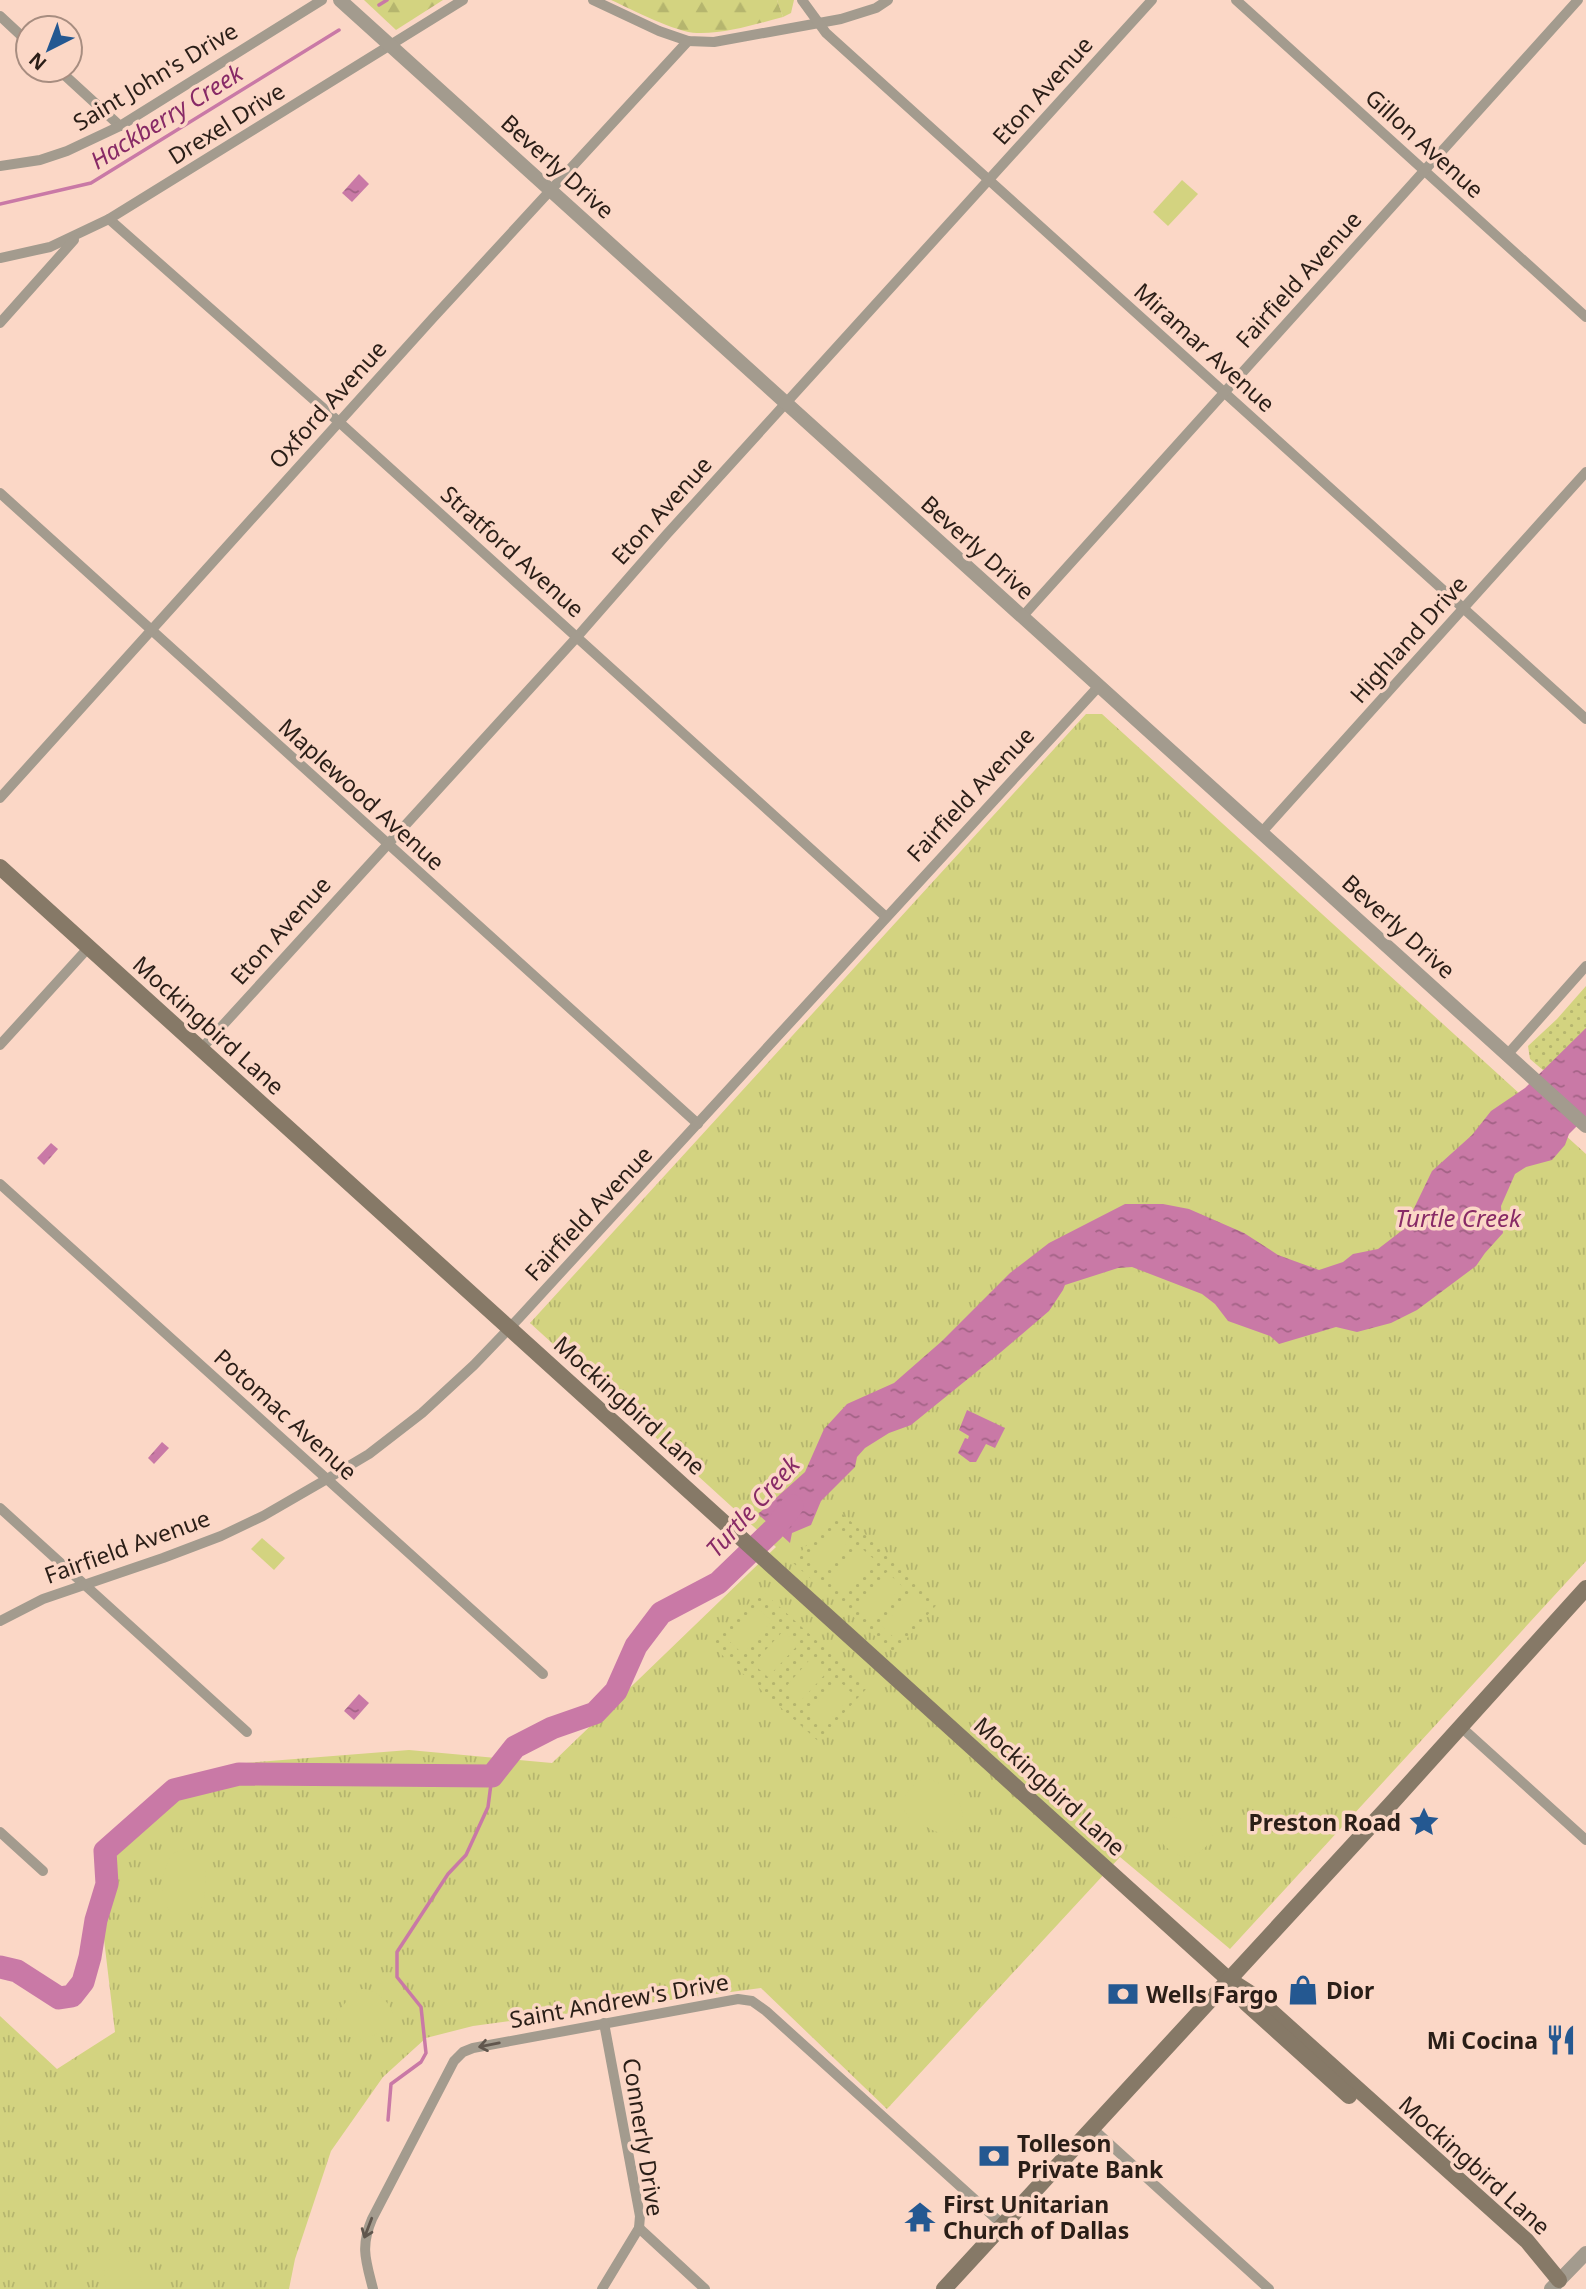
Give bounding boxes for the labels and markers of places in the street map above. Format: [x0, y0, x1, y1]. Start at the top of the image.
place icon: Preston Road [1407, 1805, 1441, 1839]
place label: Preston Road [1249, 1806, 1401, 1838]
shop icon: Dior [1286, 1973, 1320, 2007]
place label: Dior [1326, 1974, 1374, 2006]
bank icon: Wells Fargo [1106, 1977, 1140, 2011]
place label: Wells Fargo [1146, 1978, 1278, 2010]
restaurant icon: Mi Cocina [1544, 2023, 1578, 2057]
place label: Mi Cocina [1427, 2024, 1538, 2056]
place label: Tolleson Private Bank [1017, 2127, 1164, 2185]
bank icon: Tolleson Private Bank [977, 2139, 1011, 2173]
place label: First Unitarian Church of Dallas [943, 2188, 1129, 2246]
temple icon: First Unitarian Church of Dallas [903, 2200, 937, 2234]

